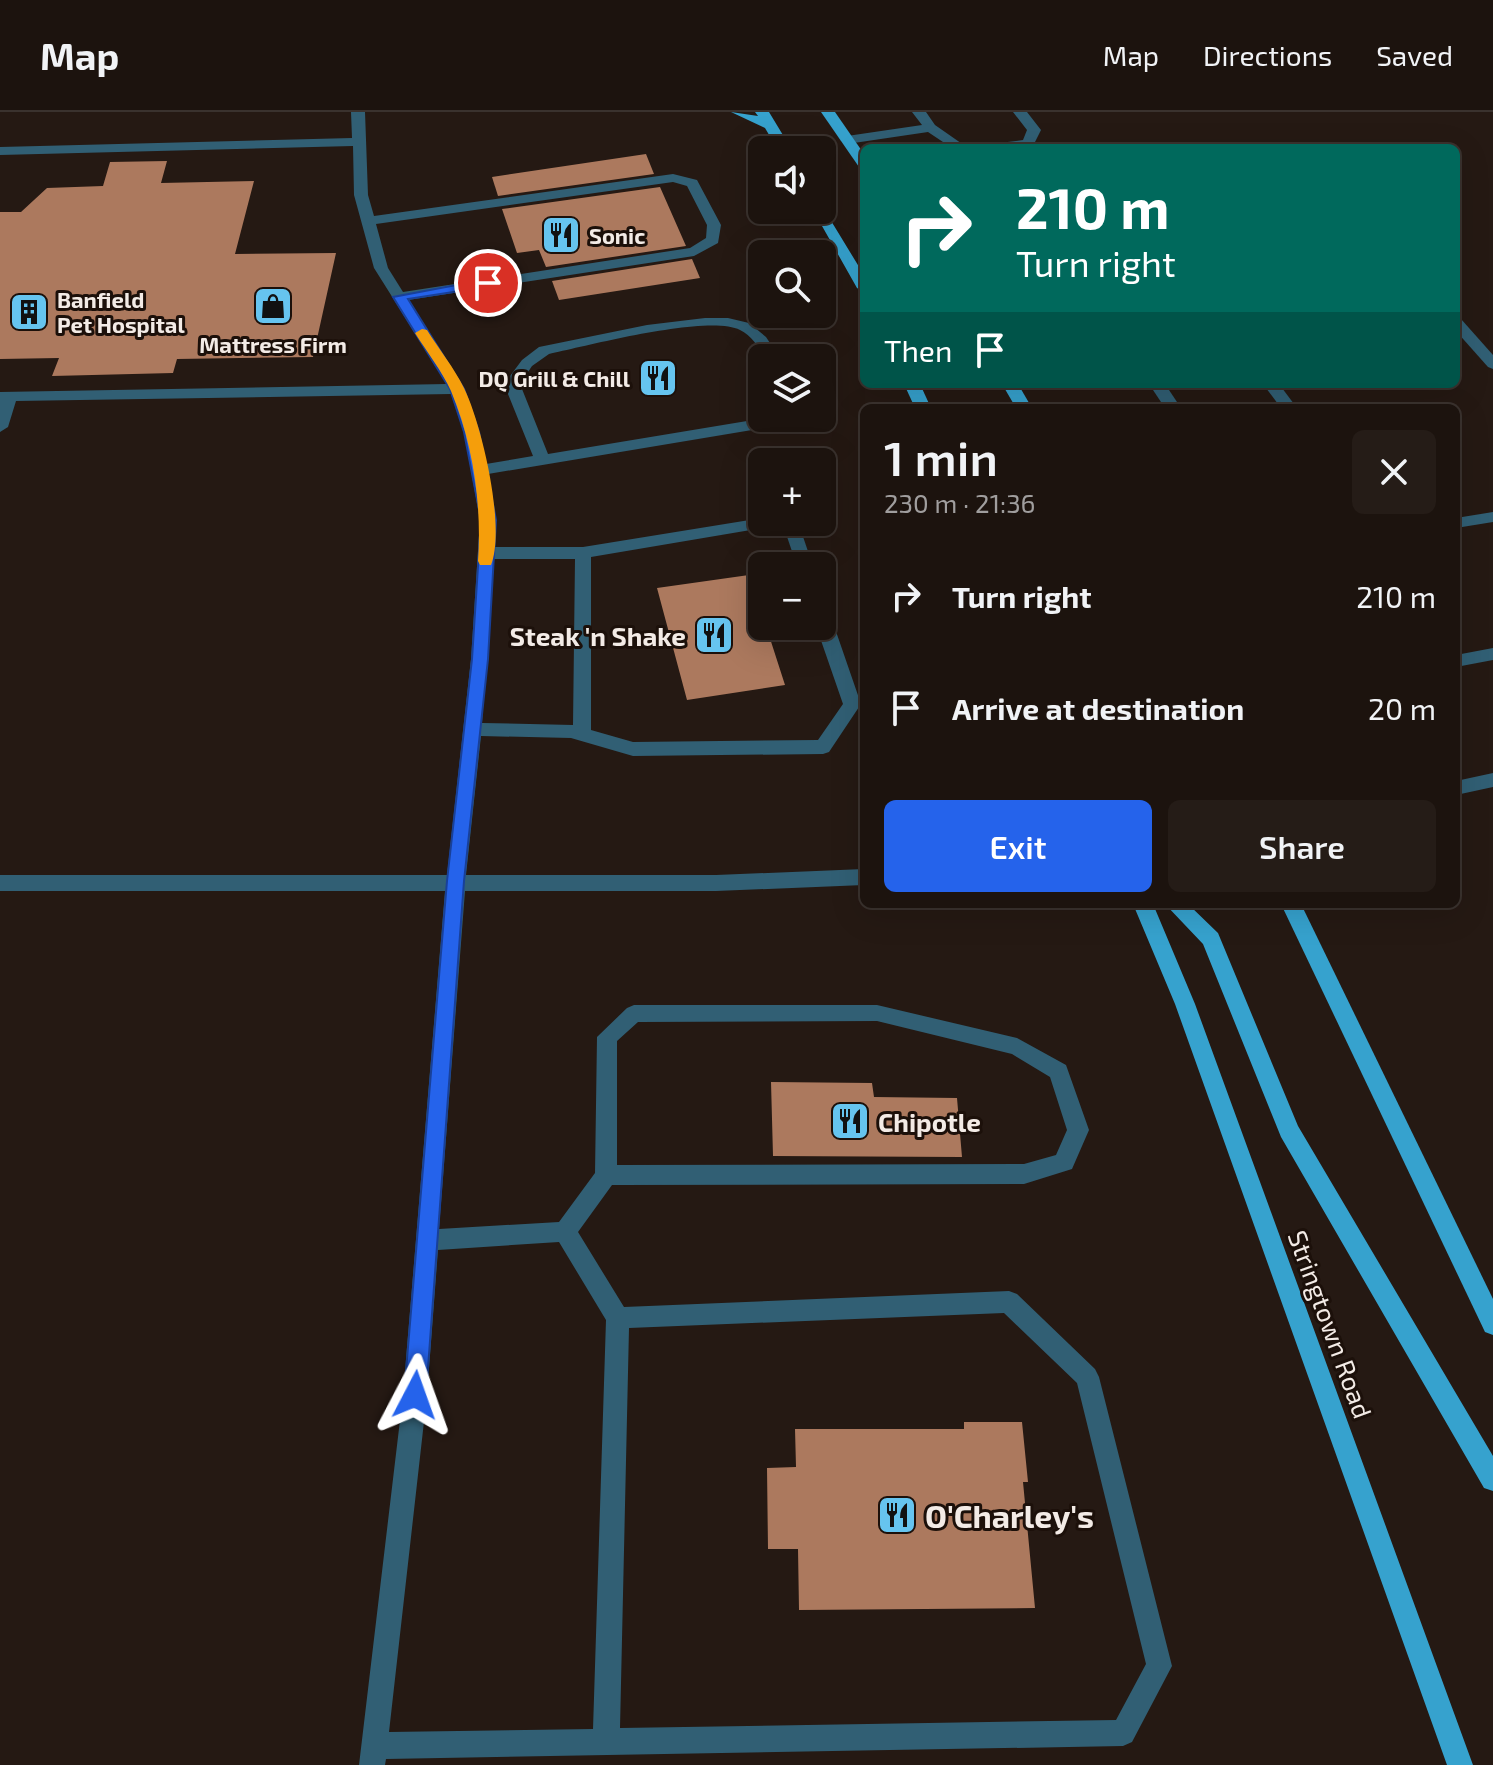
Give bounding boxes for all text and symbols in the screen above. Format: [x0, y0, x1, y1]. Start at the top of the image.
text: Map [40, 32, 119, 78]
text: Map [1103, 38, 1159, 72]
text: Directions [1203, 38, 1332, 72]
text: Saved [1376, 38, 1453, 72]
map controls [748, 136, 836, 640]
button: sound [748, 136, 836, 224]
text: 210 m [1016, 173, 1170, 240]
icon: right [884, 176, 988, 280]
restaurant icon: Sonic [540, 214, 582, 256]
place label: Sonic [589, 222, 645, 248]
button: search [748, 240, 836, 328]
text: Turn right [1016, 241, 1176, 284]
pin [454, 249, 522, 317]
icon: arrive [466, 261, 510, 305]
shop icon: Mattress Firm [252, 285, 294, 327]
place label: Banfield Pet Hospital [57, 286, 185, 337]
building icon: Banfield Pet Hospital [8, 291, 50, 333]
icon: arrive [968, 328, 1012, 372]
place label: Mattress Firm [199, 331, 347, 357]
text: Then [884, 332, 952, 368]
button: layers [748, 344, 836, 432]
restaurant icon: DQ Grill & Chill [637, 357, 679, 399]
place label: DQ Grill & Chill [478, 365, 631, 392]
text: 1 min [884, 428, 998, 486]
button: close [1352, 430, 1436, 514]
button: + [748, 448, 836, 536]
text: 230 m · 21:36 [884, 487, 1035, 518]
button: − [748, 552, 836, 640]
icon: right [884, 574, 928, 618]
text: Turn right [952, 578, 1092, 614]
text: 210 m [1356, 578, 1436, 614]
restaurant icon: Steak 'n Shake [693, 614, 735, 656]
place label: Steak 'n Shake [510, 620, 686, 651]
icon: arrive [884, 686, 928, 730]
text: Arrive at destination [952, 690, 1244, 726]
text: 20 m [1368, 690, 1436, 726]
button: Exit [884, 800, 1152, 892]
button: Share [1168, 800, 1436, 892]
restaurant icon: Chipotle [829, 1100, 871, 1142]
place label: Chipotle [878, 1106, 981, 1137]
street label: Stringtown Road [1283, 1226, 1379, 1422]
position arrow [373, 1353, 457, 1437]
restaurant icon: O'Charley's [876, 1494, 918, 1536]
place label: O'Charley's [925, 1496, 1094, 1535]

